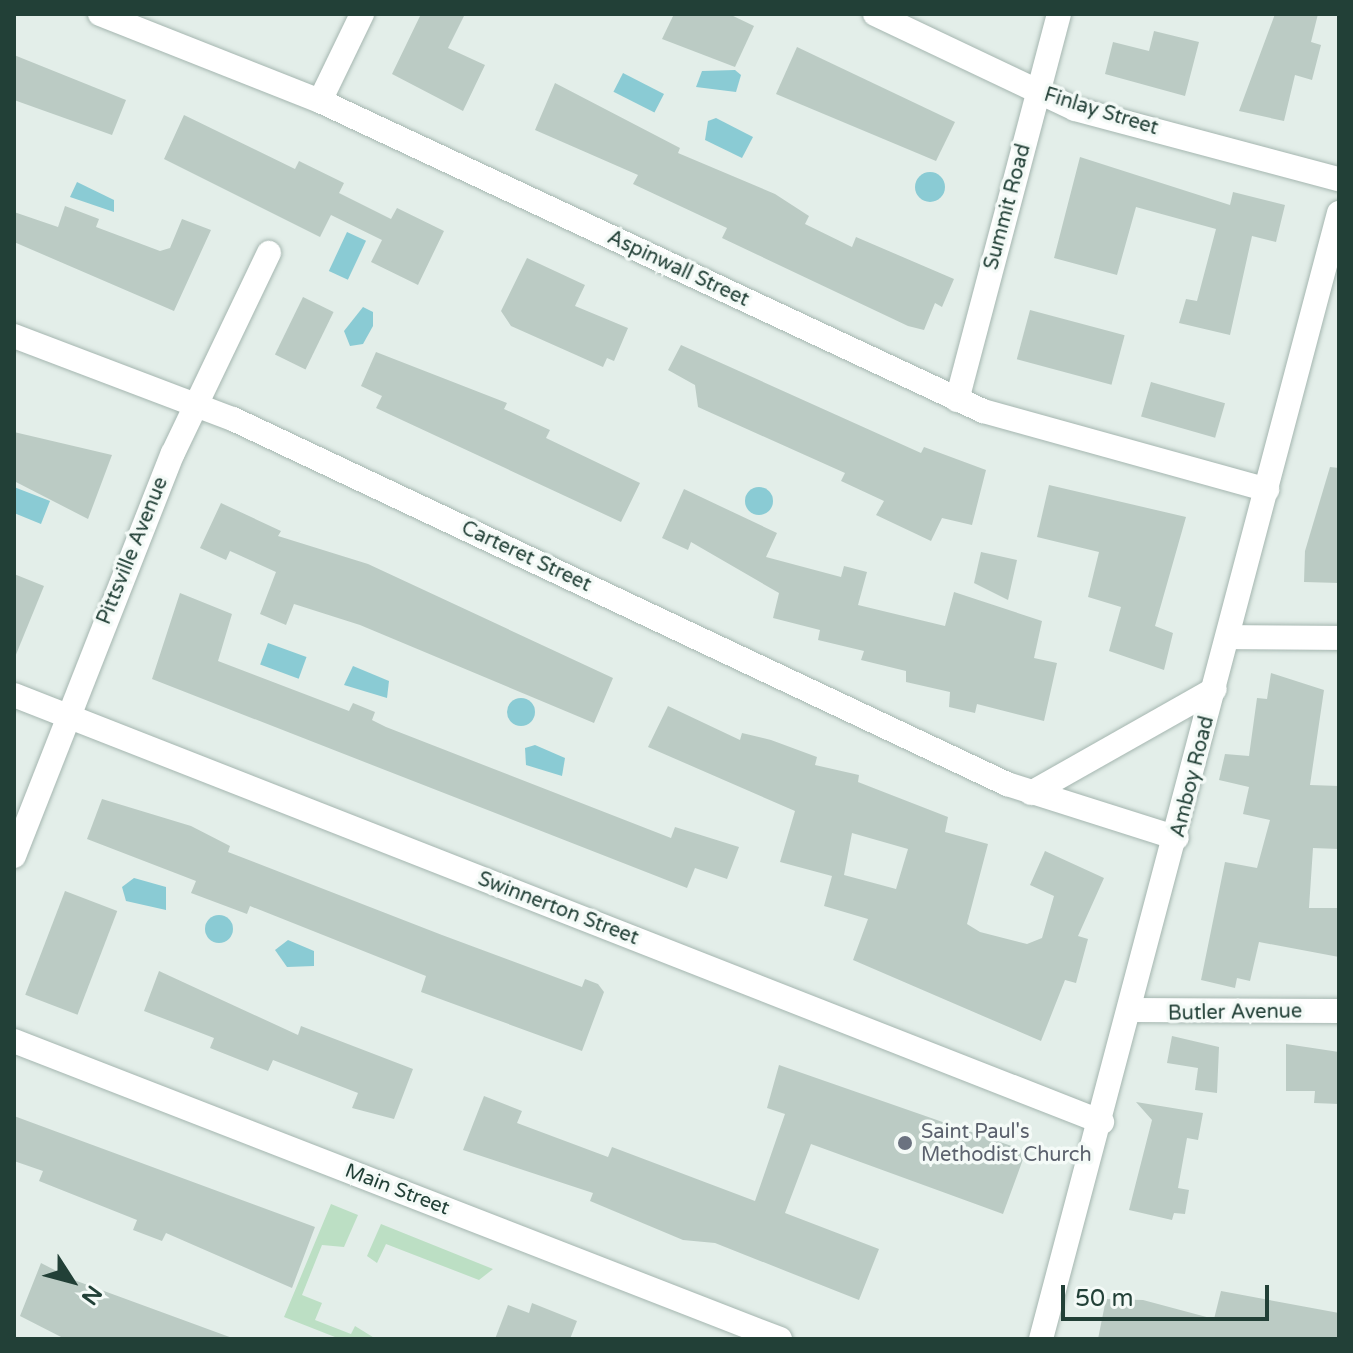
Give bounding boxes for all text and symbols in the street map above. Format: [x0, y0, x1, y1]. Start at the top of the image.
street label: Finlay Street [1041, 83, 1161, 141]
street label: Summit Road [980, 142, 1036, 272]
street label: Aspinwall Street [603, 226, 753, 312]
street label: Pittsville Avenue [93, 474, 173, 628]
street label: Carteret Street [457, 516, 595, 598]
street label: Amboy Road [1166, 714, 1220, 840]
street label: Swinnerton Street [474, 867, 642, 951]
street label: Butler Avenue [1168, 1000, 1302, 1026]
place label: Saint Paul's Methodist Church [921, 1120, 1092, 1167]
marker: Saint Paul's Methodist Church [896, 1134, 914, 1152]
street label: Main Street [341, 1159, 453, 1221]
north arrow [32, 1241, 112, 1321]
scale bar [1065, 1269, 1273, 1319]
text: N [76, 1280, 107, 1310]
text: 50 m [1075, 1284, 1133, 1313]

